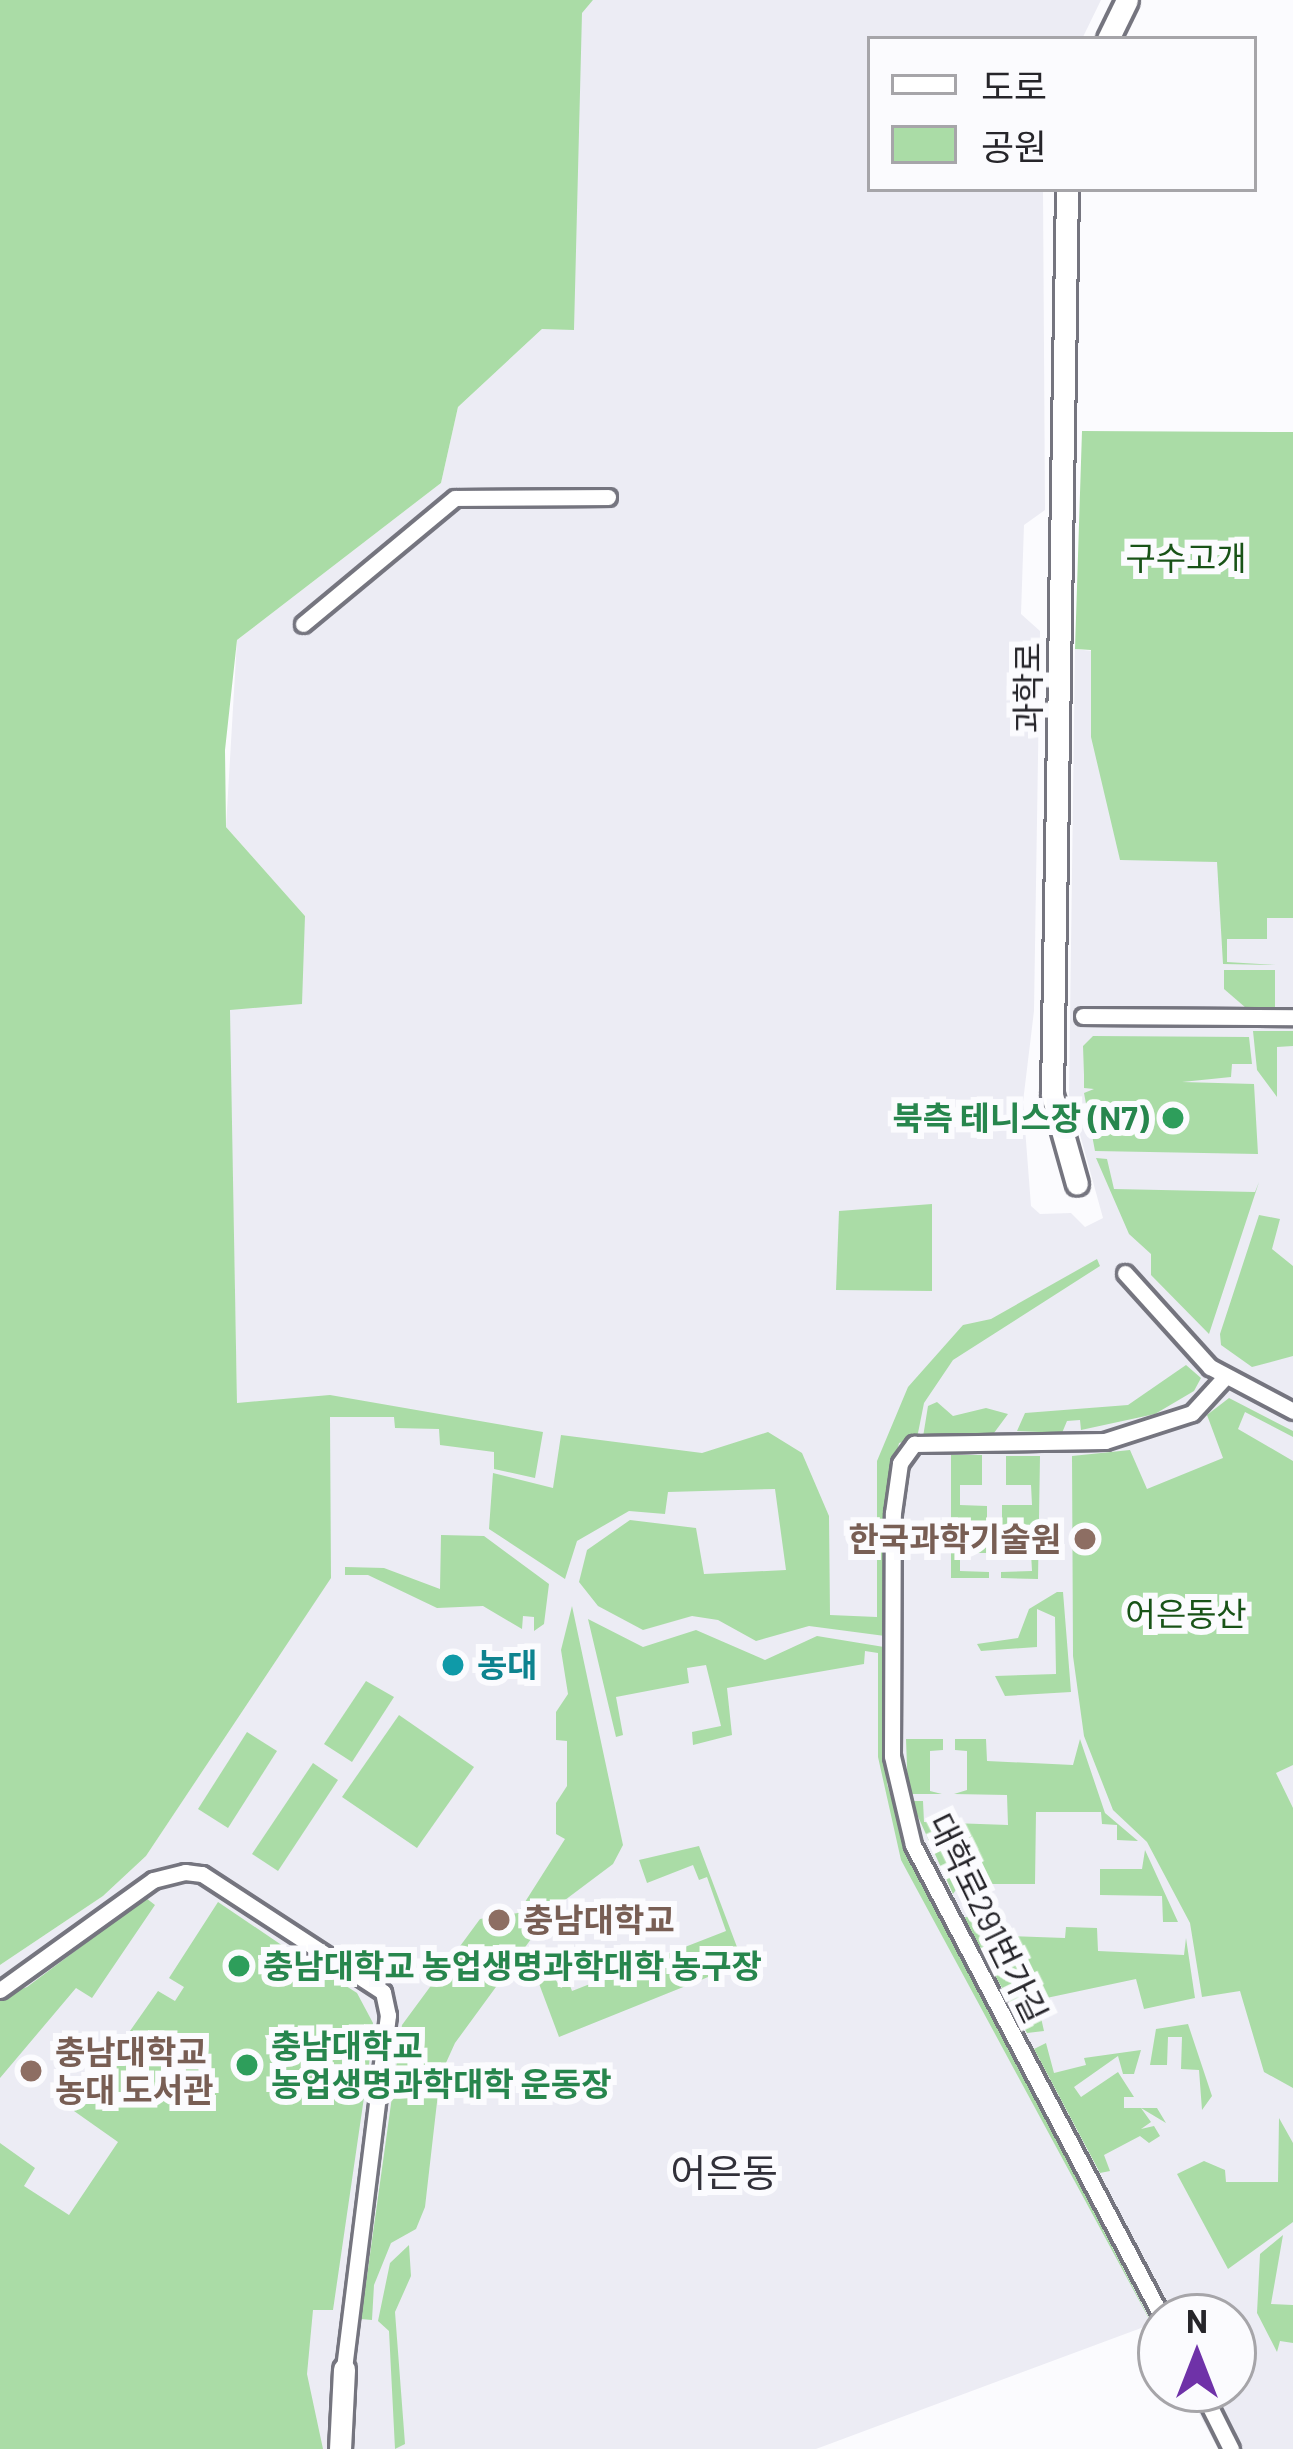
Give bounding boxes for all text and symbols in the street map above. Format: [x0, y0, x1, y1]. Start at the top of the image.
legend [867, 36, 1257, 192]
text: 도로 [981, 64, 1047, 107]
text: 공원 [981, 124, 1047, 167]
park label: 구수고개 [1125, 538, 1247, 578]
street label: 과학로 [1008, 642, 1048, 734]
place label: 북측 테니스장 (N7) [892, 1098, 1149, 1138]
marker: 북측 테니스장 (N7) [1160, 1105, 1186, 1131]
place label: 한국과학기술원 [848, 1519, 1061, 1559]
marker: 한국과학기술원 [1072, 1526, 1098, 1552]
park label: 어은동산 [1125, 1594, 1247, 1634]
place label: 농대 [477, 1645, 538, 1685]
marker: 농대 [440, 1652, 466, 1678]
street label: 대학로291번가길 [920, 1807, 1056, 2029]
place label: 충남대학교 [523, 1900, 675, 1940]
marker: 충남대학교 [486, 1907, 512, 1933]
place label: 충남대학교 농업생명과학대학 농구장 [263, 1946, 762, 1986]
marker: 충남대학교 농업생명과학대학 농구장 [226, 1953, 252, 1979]
place label: 충남대학교 농업생명과학대학 운동장 [271, 2026, 612, 2104]
place label: 충남대학교 농대 도서관 [55, 2032, 213, 2110]
marker: 충남대학교 농업생명과학대학 운동장 [234, 2052, 260, 2078]
marker: 충남대학교 농대 도서관 [18, 2058, 44, 2084]
district label: 어은동 [670, 2149, 778, 2195]
north arrow [1137, 2293, 1257, 2413]
text: N [1186, 2300, 1208, 2340]

